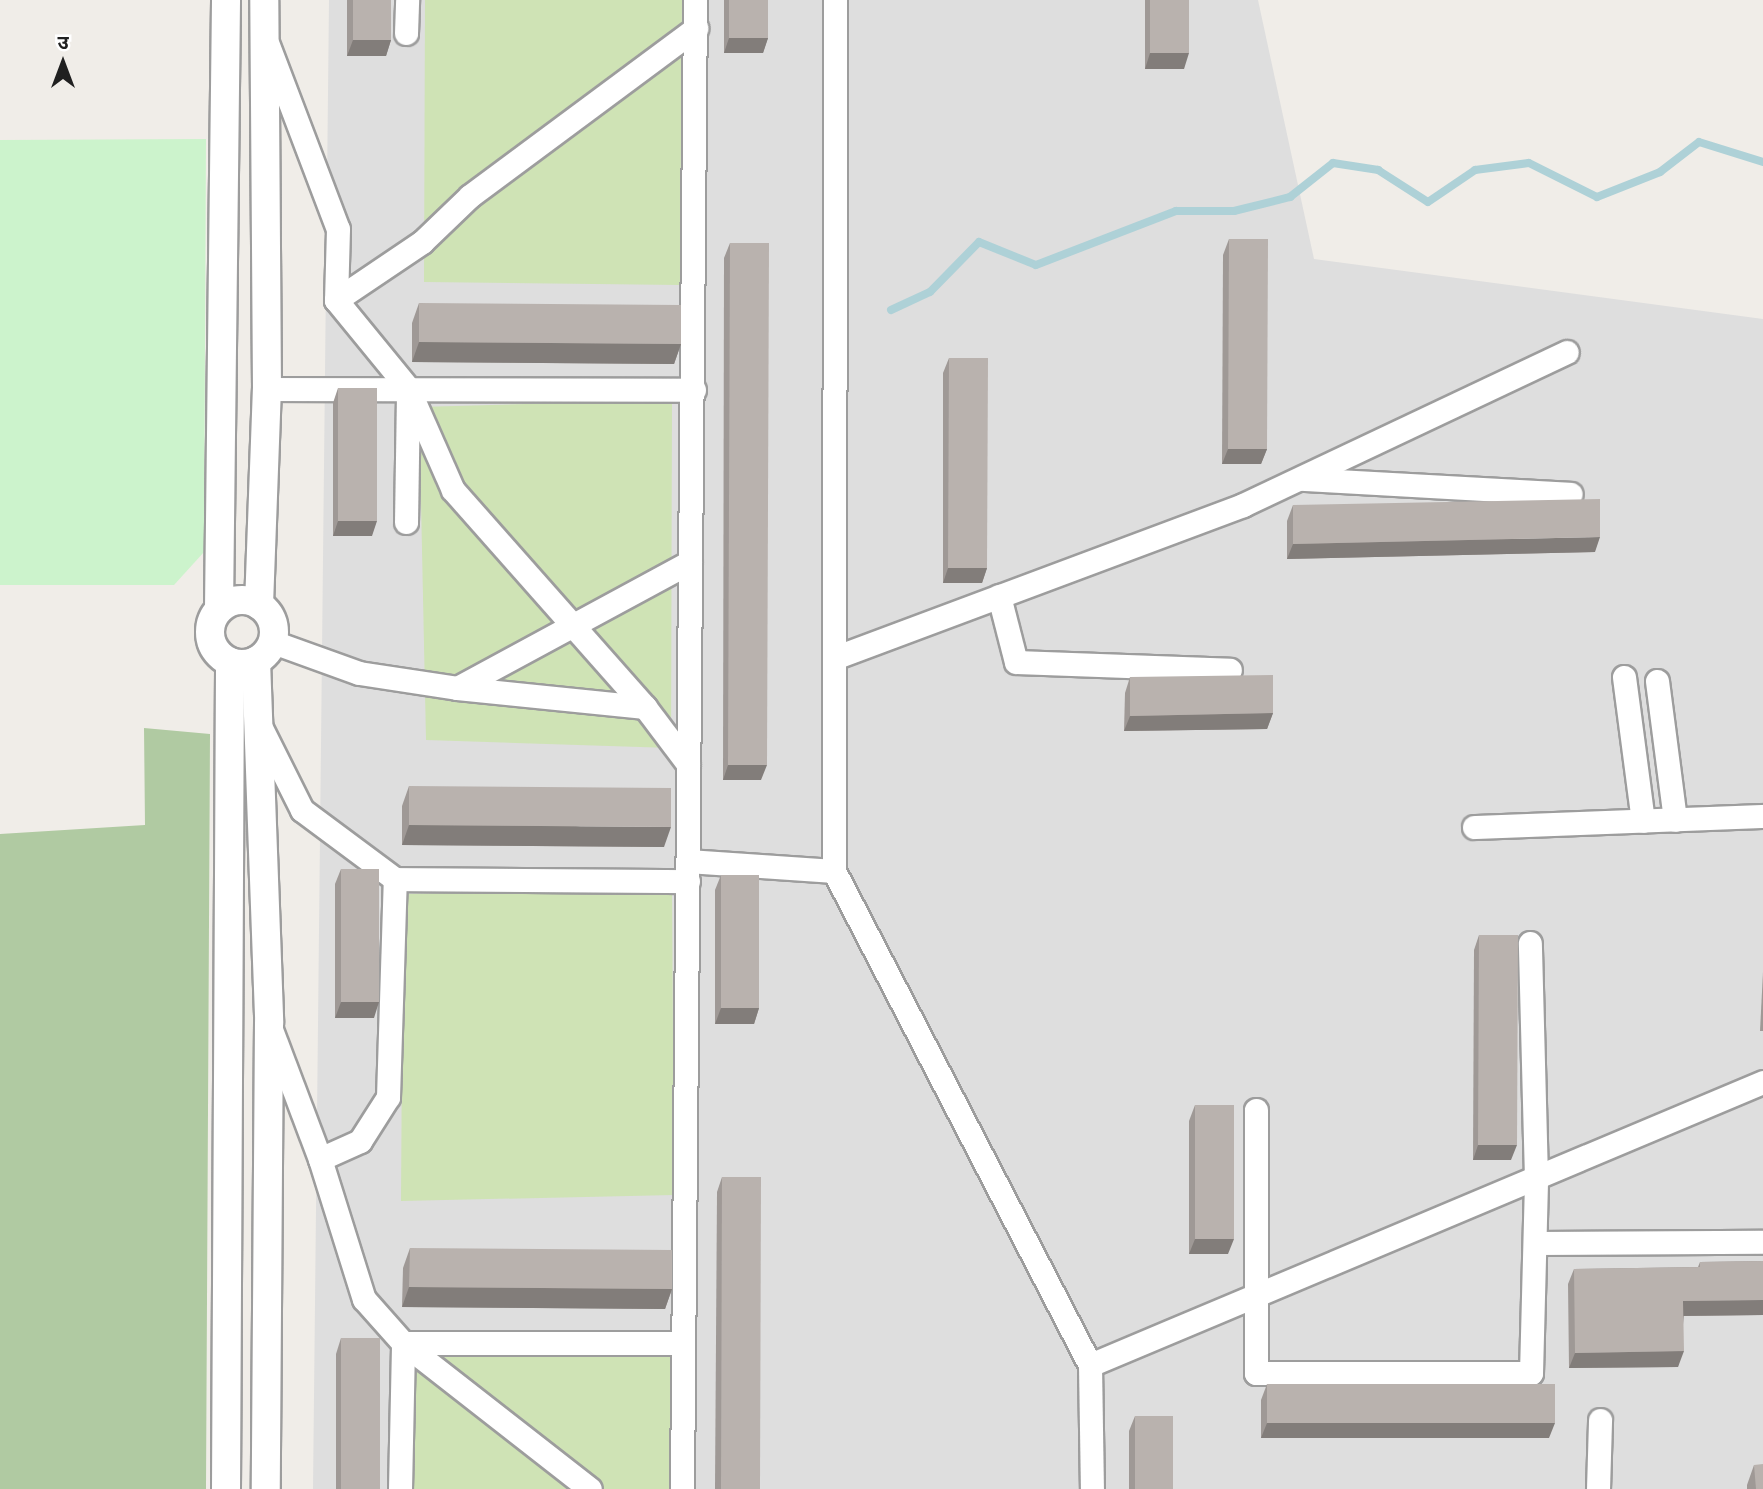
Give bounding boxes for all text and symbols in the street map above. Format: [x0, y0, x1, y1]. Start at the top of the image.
north arrow [28, 28, 98, 98]
text: उ [57, 30, 69, 54]

